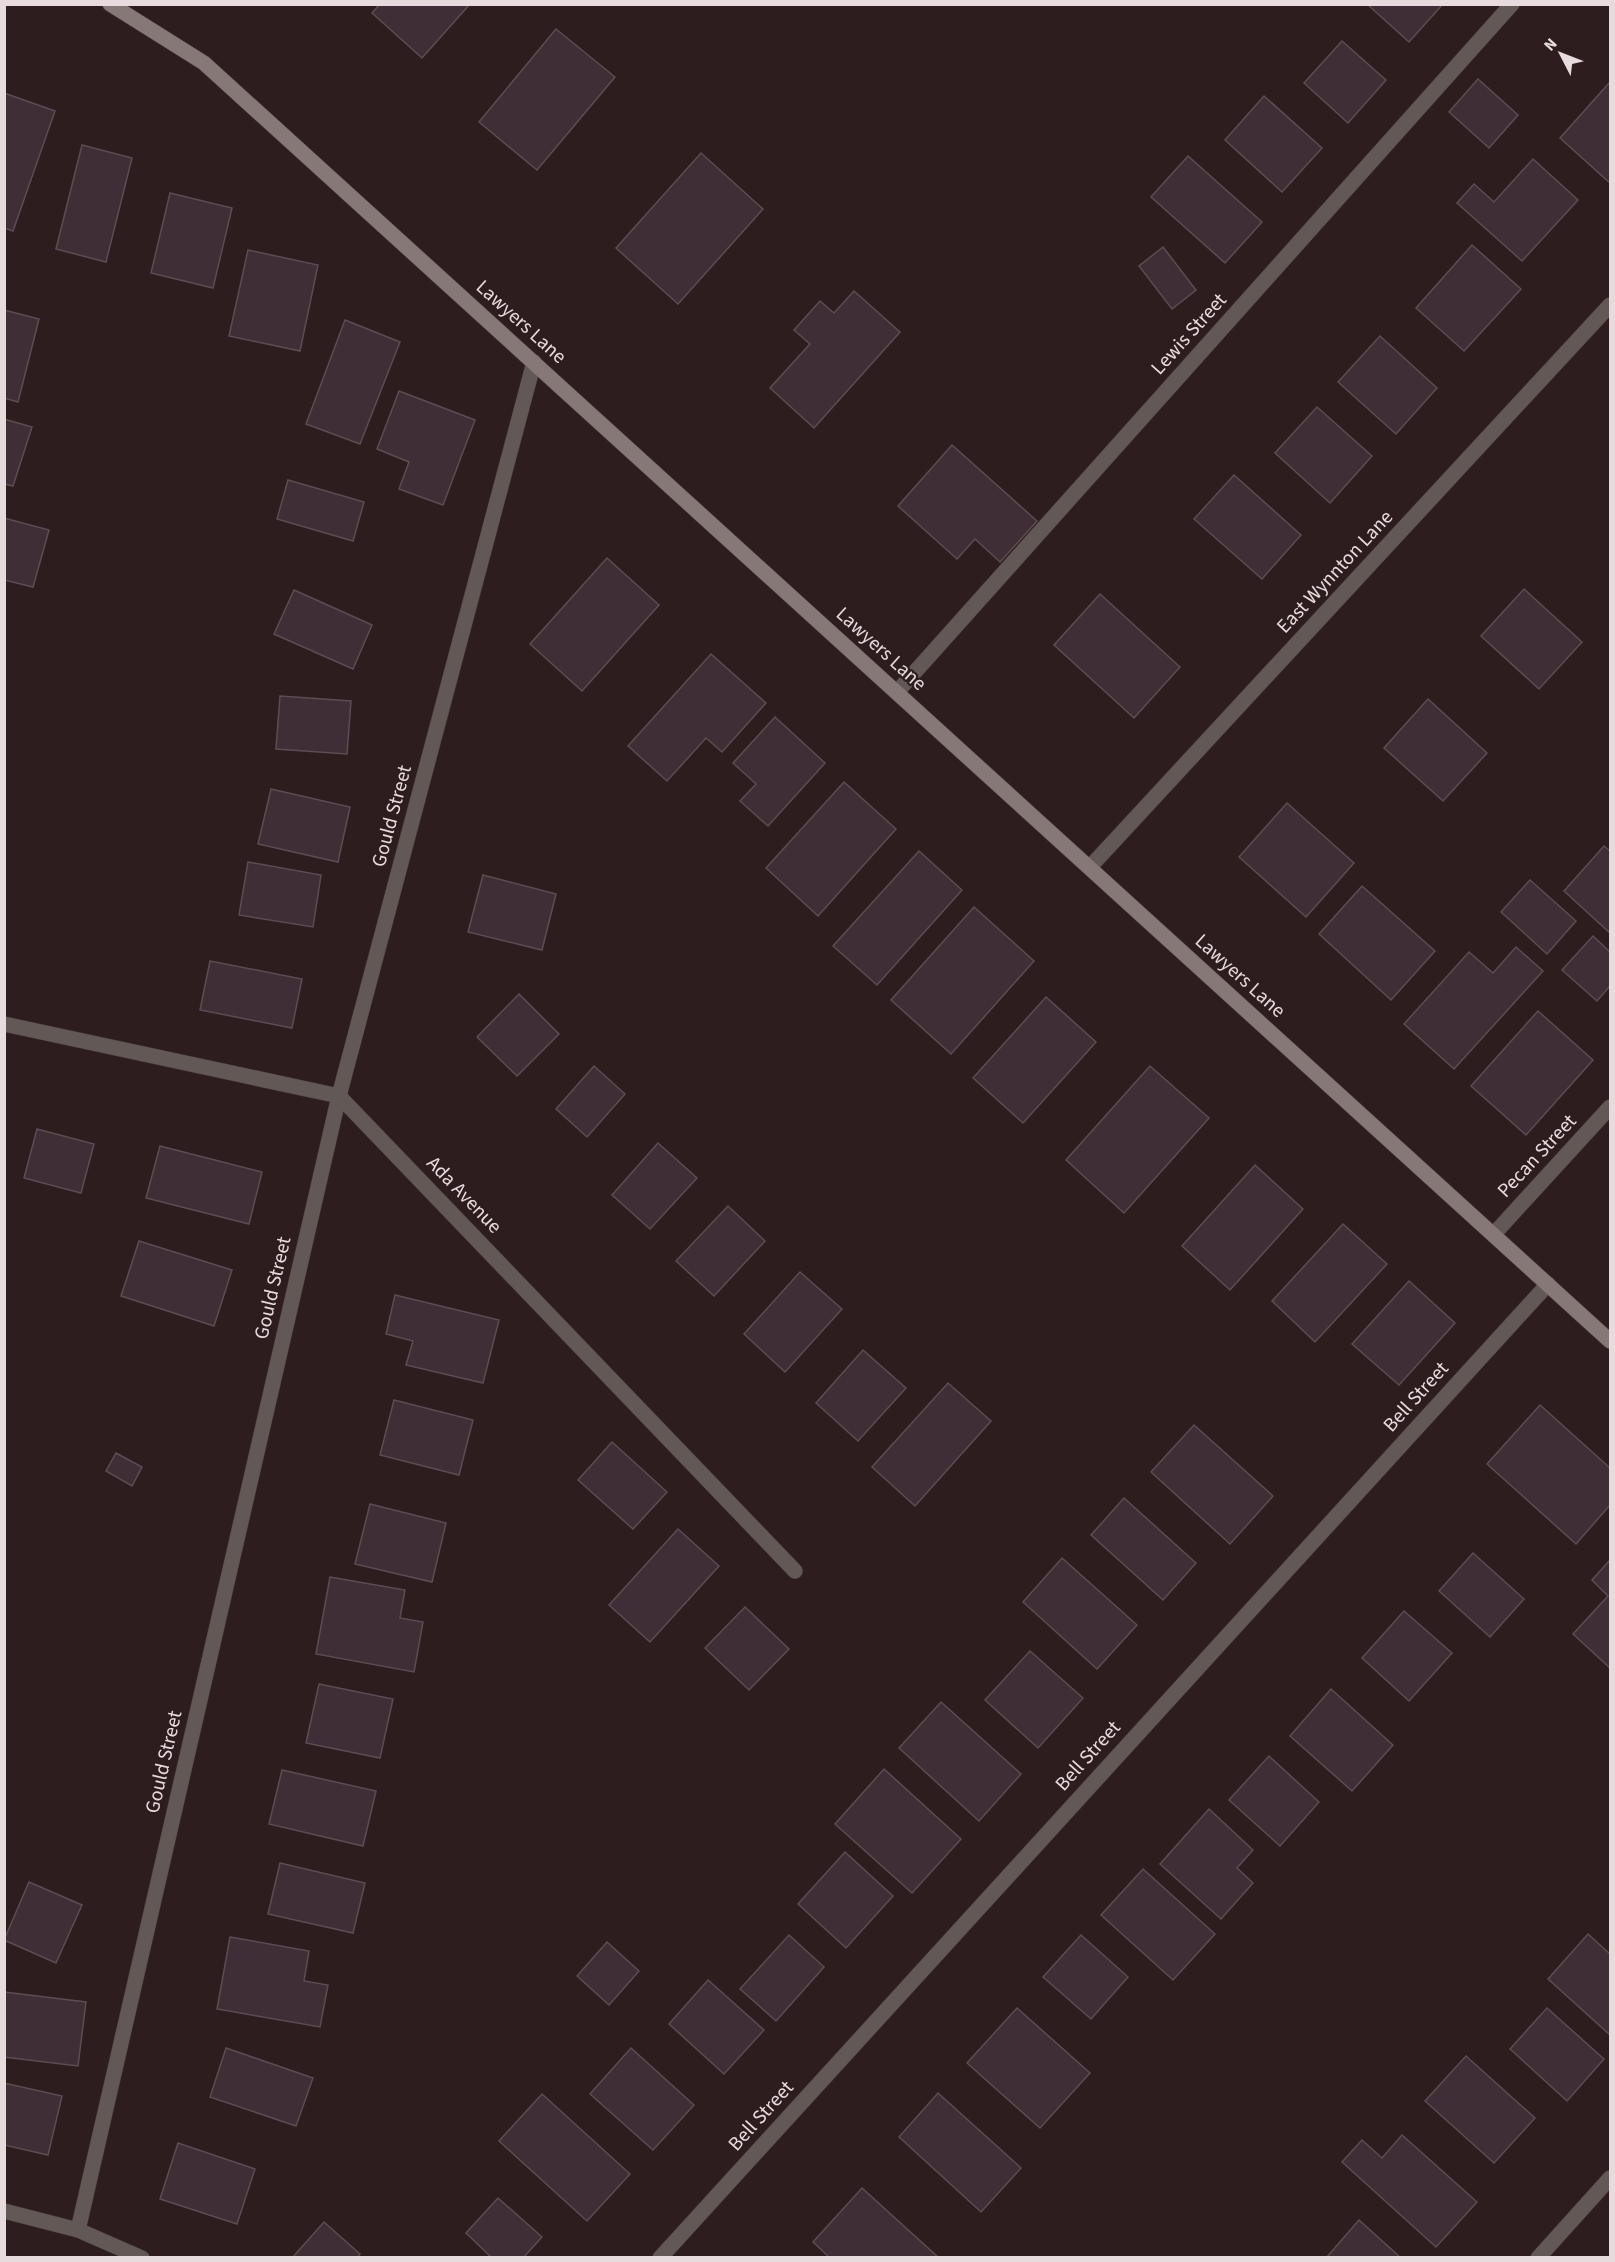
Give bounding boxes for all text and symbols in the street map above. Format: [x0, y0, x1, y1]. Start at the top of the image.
north arrow [1531, 24, 1591, 84]
text: N [1539, 33, 1562, 56]
street label: Lawyers Lane [470, 274, 573, 370]
street label: Lewis Street [1145, 287, 1233, 381]
street label: East Wynnton Lane [1270, 504, 1400, 640]
street label: Lawyers Lane [830, 601, 933, 697]
street label: Gould Street [365, 762, 419, 870]
street label: Lawyers Lane [1189, 928, 1292, 1024]
street label: Pecan Street [1491, 1108, 1583, 1204]
street label: Ada Avenue [420, 1150, 508, 1240]
street label: Gould Street [248, 1234, 298, 1342]
street label: Bell Street [1377, 1356, 1455, 1438]
street label: Gould Street [139, 1708, 189, 1816]
street label: Bell Street [1049, 1715, 1127, 1797]
street label: Bell Street [722, 2075, 800, 2157]

